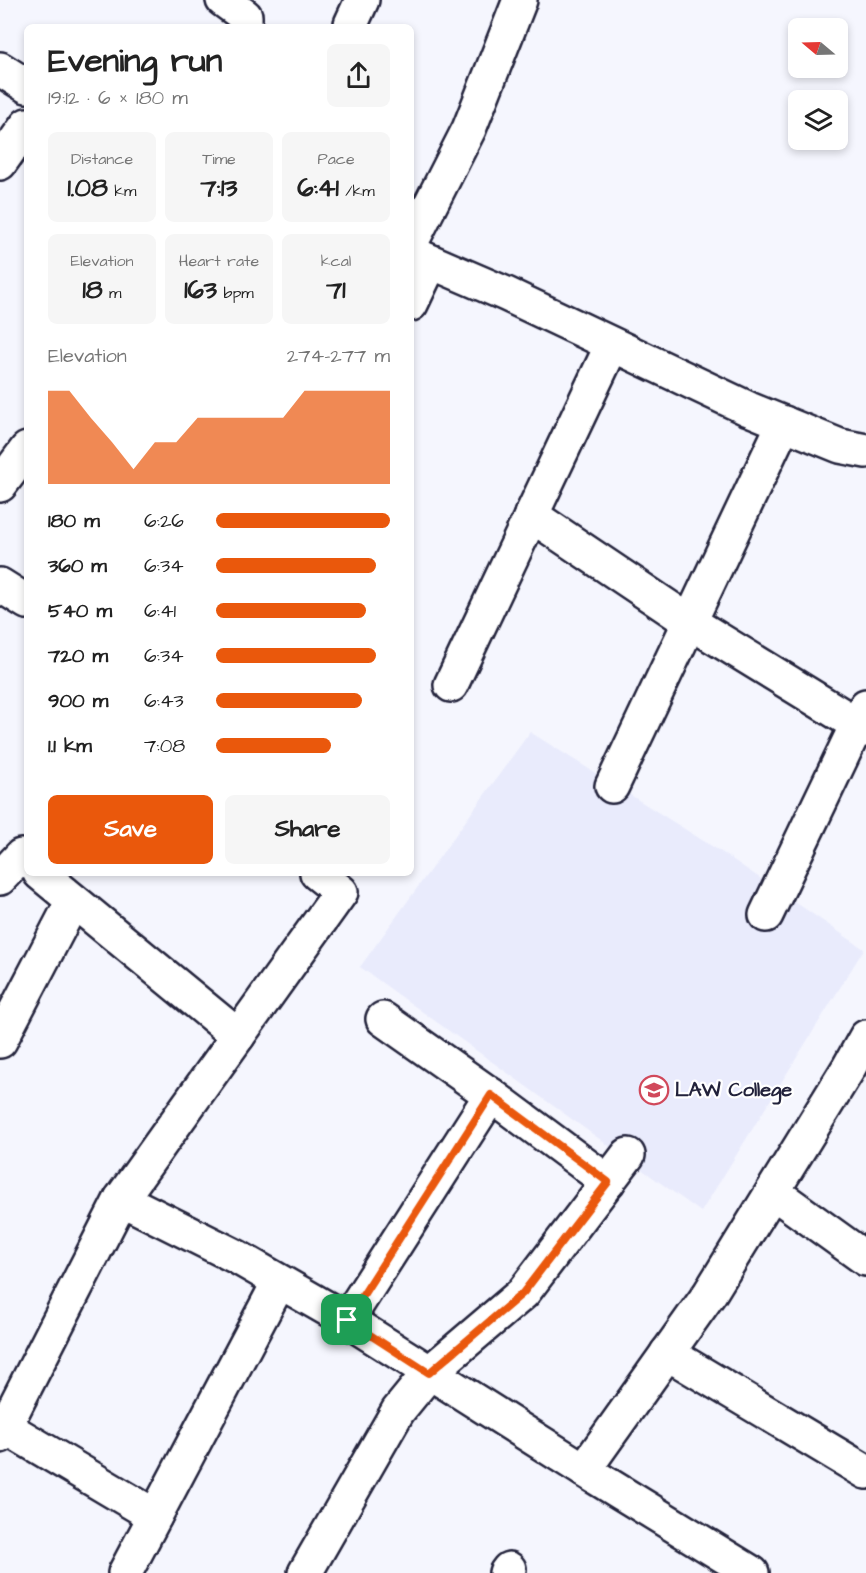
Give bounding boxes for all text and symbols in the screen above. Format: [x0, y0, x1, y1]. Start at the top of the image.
north arrow [788, 18, 848, 78]
map controls [788, 18, 848, 150]
text: Evening run [48, 38, 222, 84]
button: share [327, 44, 390, 107]
text: 19:12 · 6 × 180 m [48, 84, 188, 112]
button: layers [788, 90, 848, 150]
text: Distance [71, 148, 133, 170]
text: Time [202, 148, 236, 170]
text: Pace [317, 148, 355, 170]
text: 1.08 [68, 170, 108, 206]
text: 7:13 [201, 170, 237, 206]
text: 6:41 [297, 170, 339, 206]
text: km [108, 180, 136, 202]
text: /km [339, 180, 375, 202]
text: Elevation [71, 250, 133, 272]
text: Heart rate [179, 250, 259, 272]
text: kcal [321, 250, 351, 272]
text: 18 [82, 272, 103, 308]
text: 163 [184, 272, 217, 308]
text: 71 [326, 272, 346, 308]
text: m [103, 282, 122, 304]
text: bpm [217, 282, 254, 304]
text: Elevation [48, 342, 127, 370]
text: 274–277 m [287, 342, 390, 370]
text: 180 m [48, 507, 100, 535]
text: 6:26 [144, 507, 184, 535]
text: 360 m [48, 552, 107, 580]
text: 6:34 [144, 552, 184, 580]
text: 540 m [48, 597, 112, 625]
text: 6:41 [144, 597, 176, 625]
text: 720 m [48, 642, 108, 670]
text: 6:34 [144, 642, 184, 670]
text: 900 m [48, 687, 108, 715]
text: 6:43 [144, 687, 184, 715]
text: 1.1 km [48, 732, 92, 760]
text: 7:08 [144, 732, 185, 760]
button: Save [48, 795, 213, 864]
button: Share [225, 795, 390, 864]
school or university icon: LAW College [638, 1074, 670, 1106]
place label: LAW College [675, 1076, 792, 1105]
pin [321, 1294, 372, 1345]
icon: arrive [330, 1303, 363, 1336]

